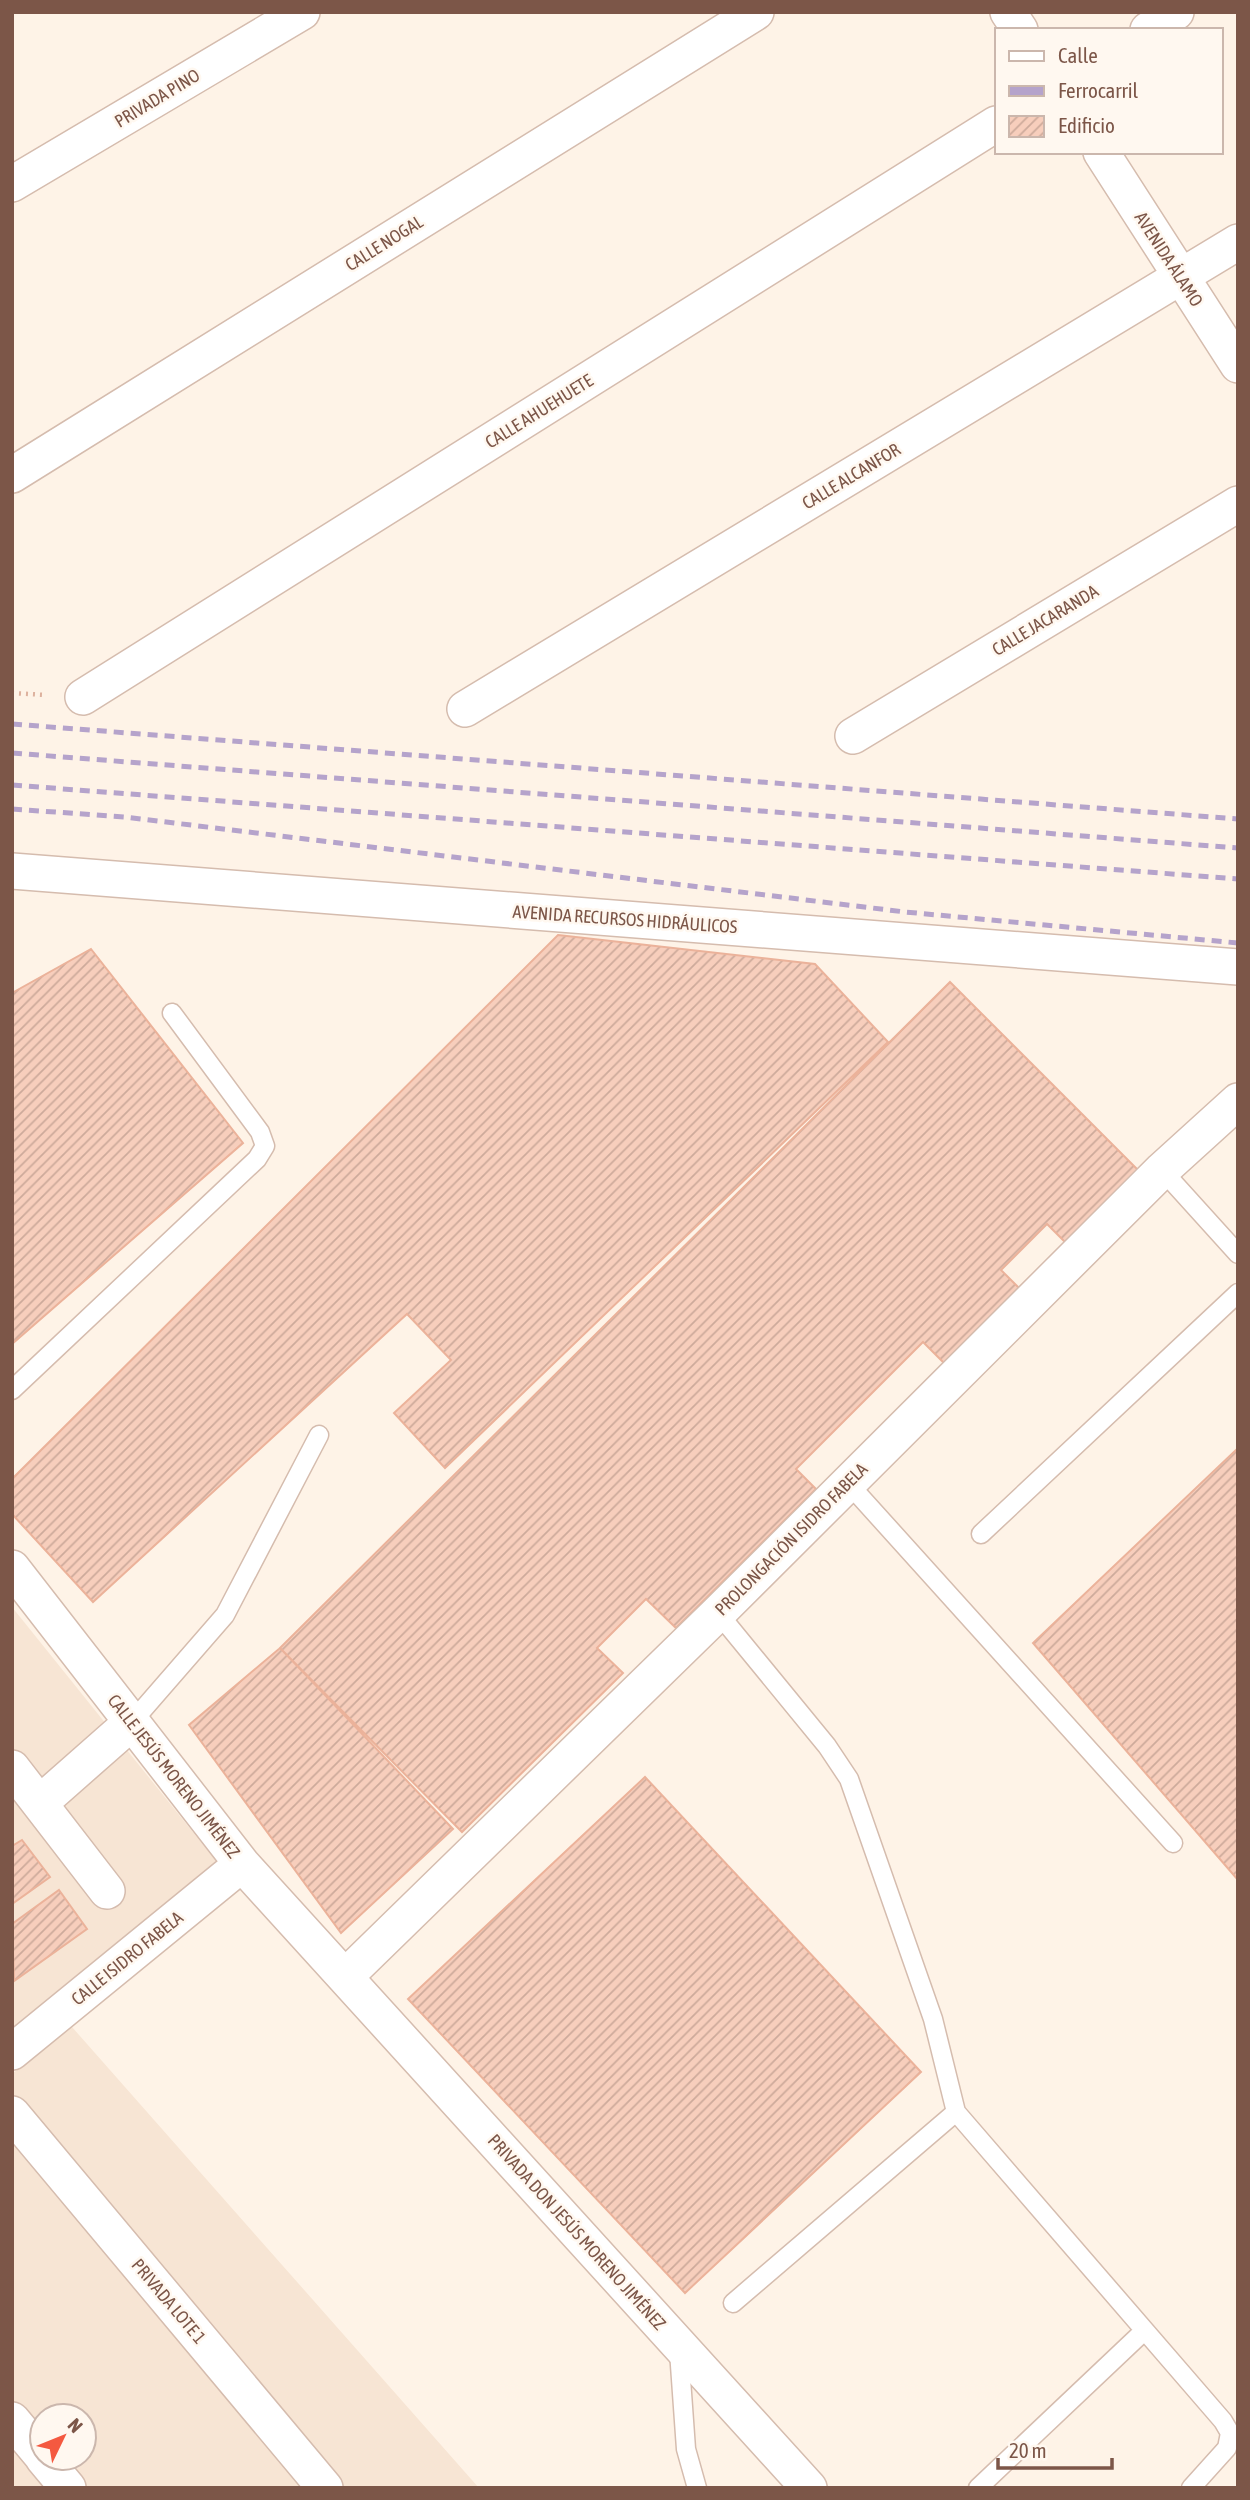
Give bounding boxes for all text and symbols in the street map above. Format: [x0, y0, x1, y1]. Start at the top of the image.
legend [995, 28, 1222, 154]
text: Calle [1058, 43, 1098, 67]
street label: PRIVADA PINO [111, 64, 203, 132]
text: Ferrocarril [1058, 78, 1139, 102]
text: Edificio [1058, 113, 1115, 137]
street label: AVENIDA ÁLAMO [1131, 208, 1207, 310]
street label: CALLE NOGAL [341, 211, 427, 275]
street label: CALLE AHUEHUETE [481, 369, 597, 452]
street label: CALLE ALCANFOR [798, 438, 904, 514]
street label: CALLE JACARANDA [988, 580, 1102, 660]
street label: AVENIDA RECURSOS HIDRÁULICOS [512, 901, 738, 937]
street label: PROLONGACIÓN ISIDRO FABELA [710, 1458, 872, 1620]
street label: CALLE JESÚS MORENO JIMÉNEZ [104, 1690, 244, 1862]
street label: CALLE ISIDRO FABELA [67, 1907, 187, 2009]
street label: PRIVADA DON JESÚS MORENO JIMÉNEZ [484, 2130, 670, 2334]
street label: PRIVADA LOTE 1 [127, 2254, 211, 2348]
north arrow [28, 2402, 98, 2472]
text: N [64, 2414, 87, 2437]
scale bar [998, 2426, 1112, 2470]
text: 20 m [1009, 2438, 1047, 2462]

